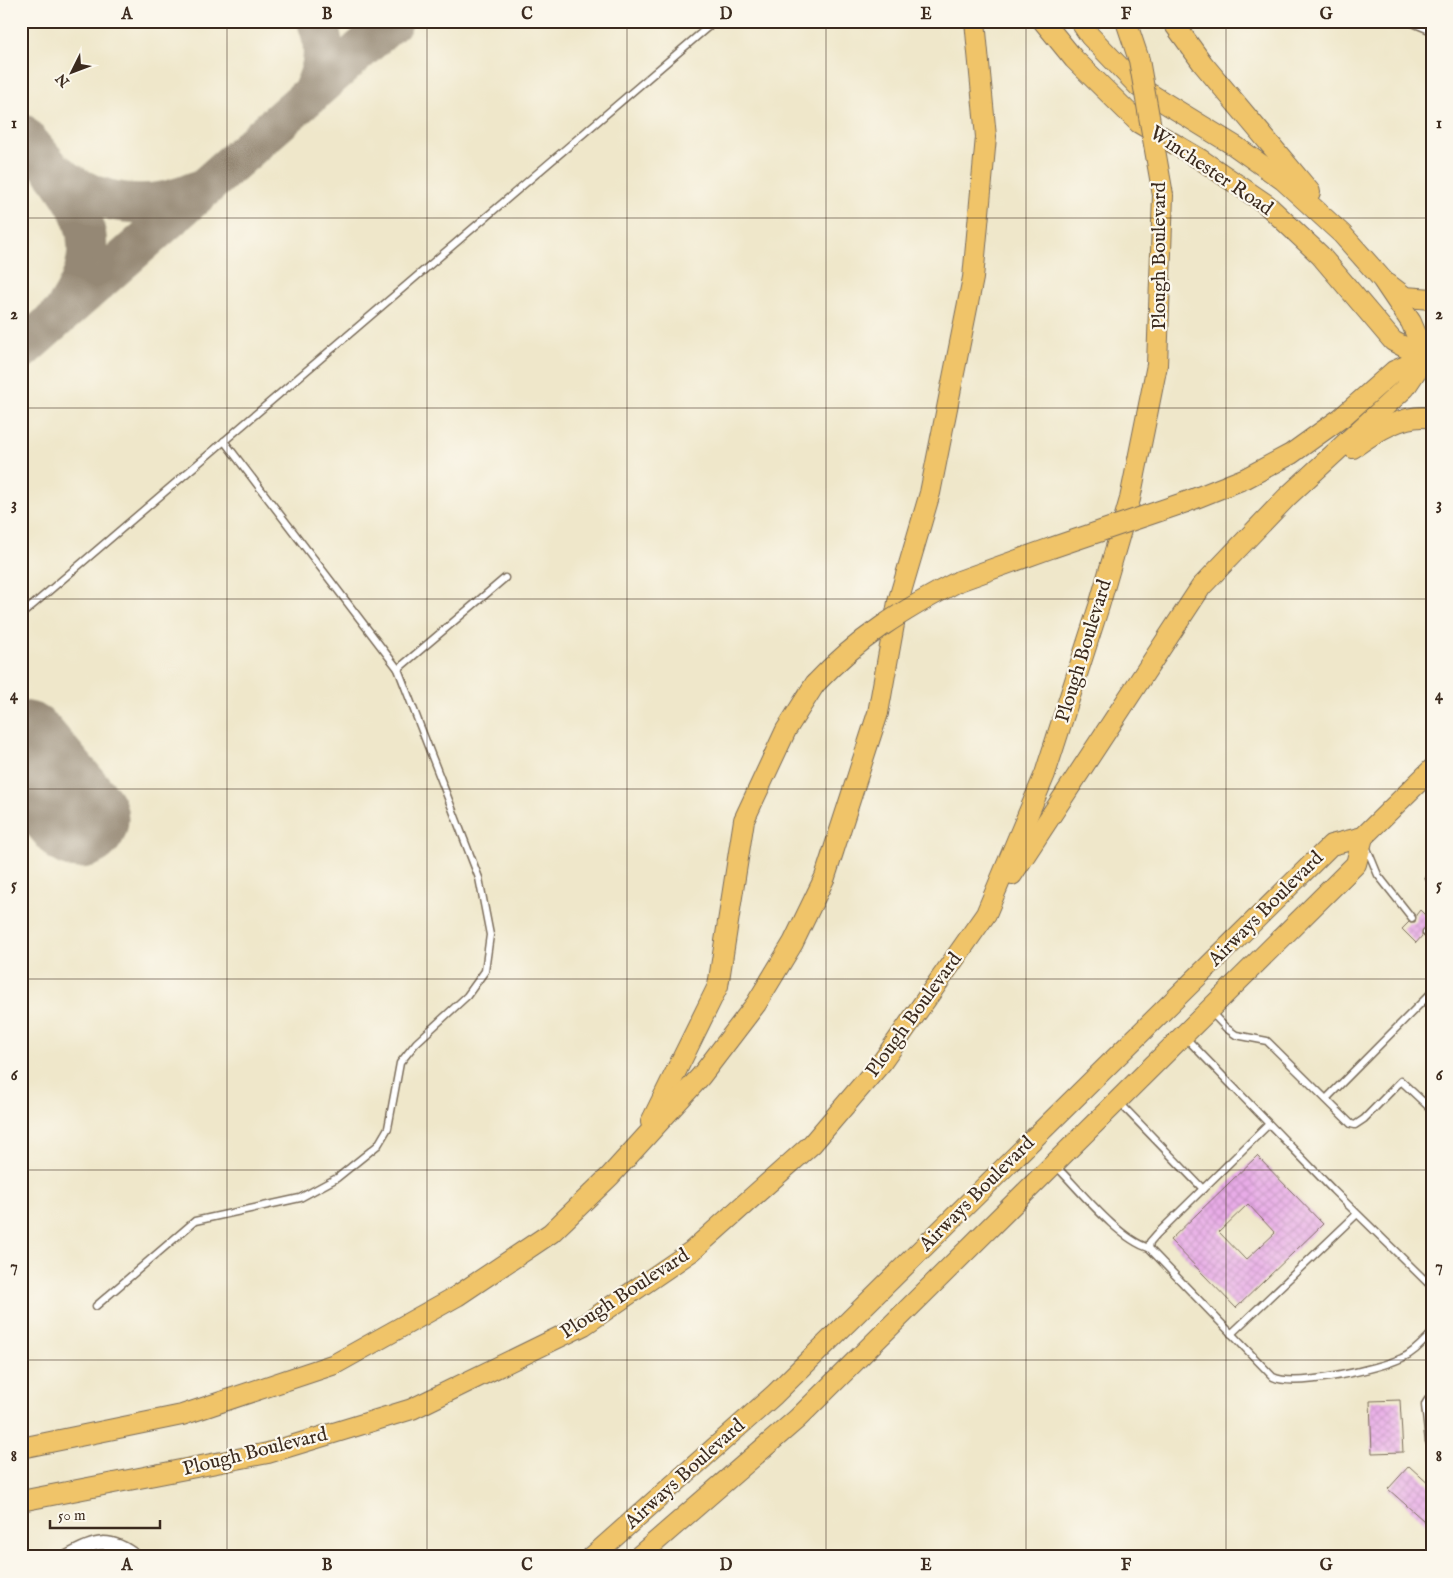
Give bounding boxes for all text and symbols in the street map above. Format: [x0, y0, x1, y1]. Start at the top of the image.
text: A [121, 5, 134, 25]
text: B [322, 5, 333, 25]
text: C [521, 5, 533, 25]
text: D [720, 5, 733, 25]
text: E [920, 5, 932, 25]
text: F [1121, 5, 1132, 25]
text: G [1320, 5, 1333, 25]
north arrow [48, 48, 98, 98]
text: N [52, 70, 74, 91]
text: 1 [11, 114, 17, 134]
text: 1 [1436, 114, 1442, 134]
street label: Winchester Road [1145, 121, 1278, 222]
street label: Plough Boulevard [1147, 182, 1172, 330]
text: 2 [10, 305, 18, 325]
text: 2 [1435, 305, 1443, 325]
text: 3 [11, 495, 17, 515]
text: 3 [1436, 495, 1442, 515]
street label: Plough Boulevard [1050, 576, 1118, 726]
text: 4 [10, 686, 19, 706]
text: 4 [1435, 686, 1444, 706]
street label: Airways Boulevard [1202, 846, 1329, 973]
text: 5 [11, 876, 17, 896]
text: 5 [1436, 876, 1442, 896]
street label: Plough Boulevard [860, 947, 968, 1082]
text: 6 [11, 1066, 19, 1086]
text: 6 [1436, 1066, 1444, 1086]
street label: Airways Boulevard [913, 1131, 1040, 1258]
street label: Plough Boulevard [556, 1243, 694, 1345]
text: 7 [10, 1257, 18, 1277]
text: 7 [1435, 1257, 1443, 1277]
street label: Airways Boulevard [619, 1413, 751, 1535]
street label: Plough Boulevard [180, 1422, 330, 1482]
text: 8 [11, 1447, 17, 1467]
text: 8 [1436, 1447, 1442, 1467]
scale bar [50, 1498, 160, 1530]
text: 50 m [58, 1506, 86, 1525]
text: A [121, 1556, 134, 1576]
text: B [322, 1556, 333, 1576]
text: C [521, 1556, 533, 1576]
text: D [720, 1556, 733, 1576]
text: E [920, 1556, 932, 1576]
text: F [1121, 1556, 1132, 1576]
text: G [1320, 1556, 1333, 1576]

